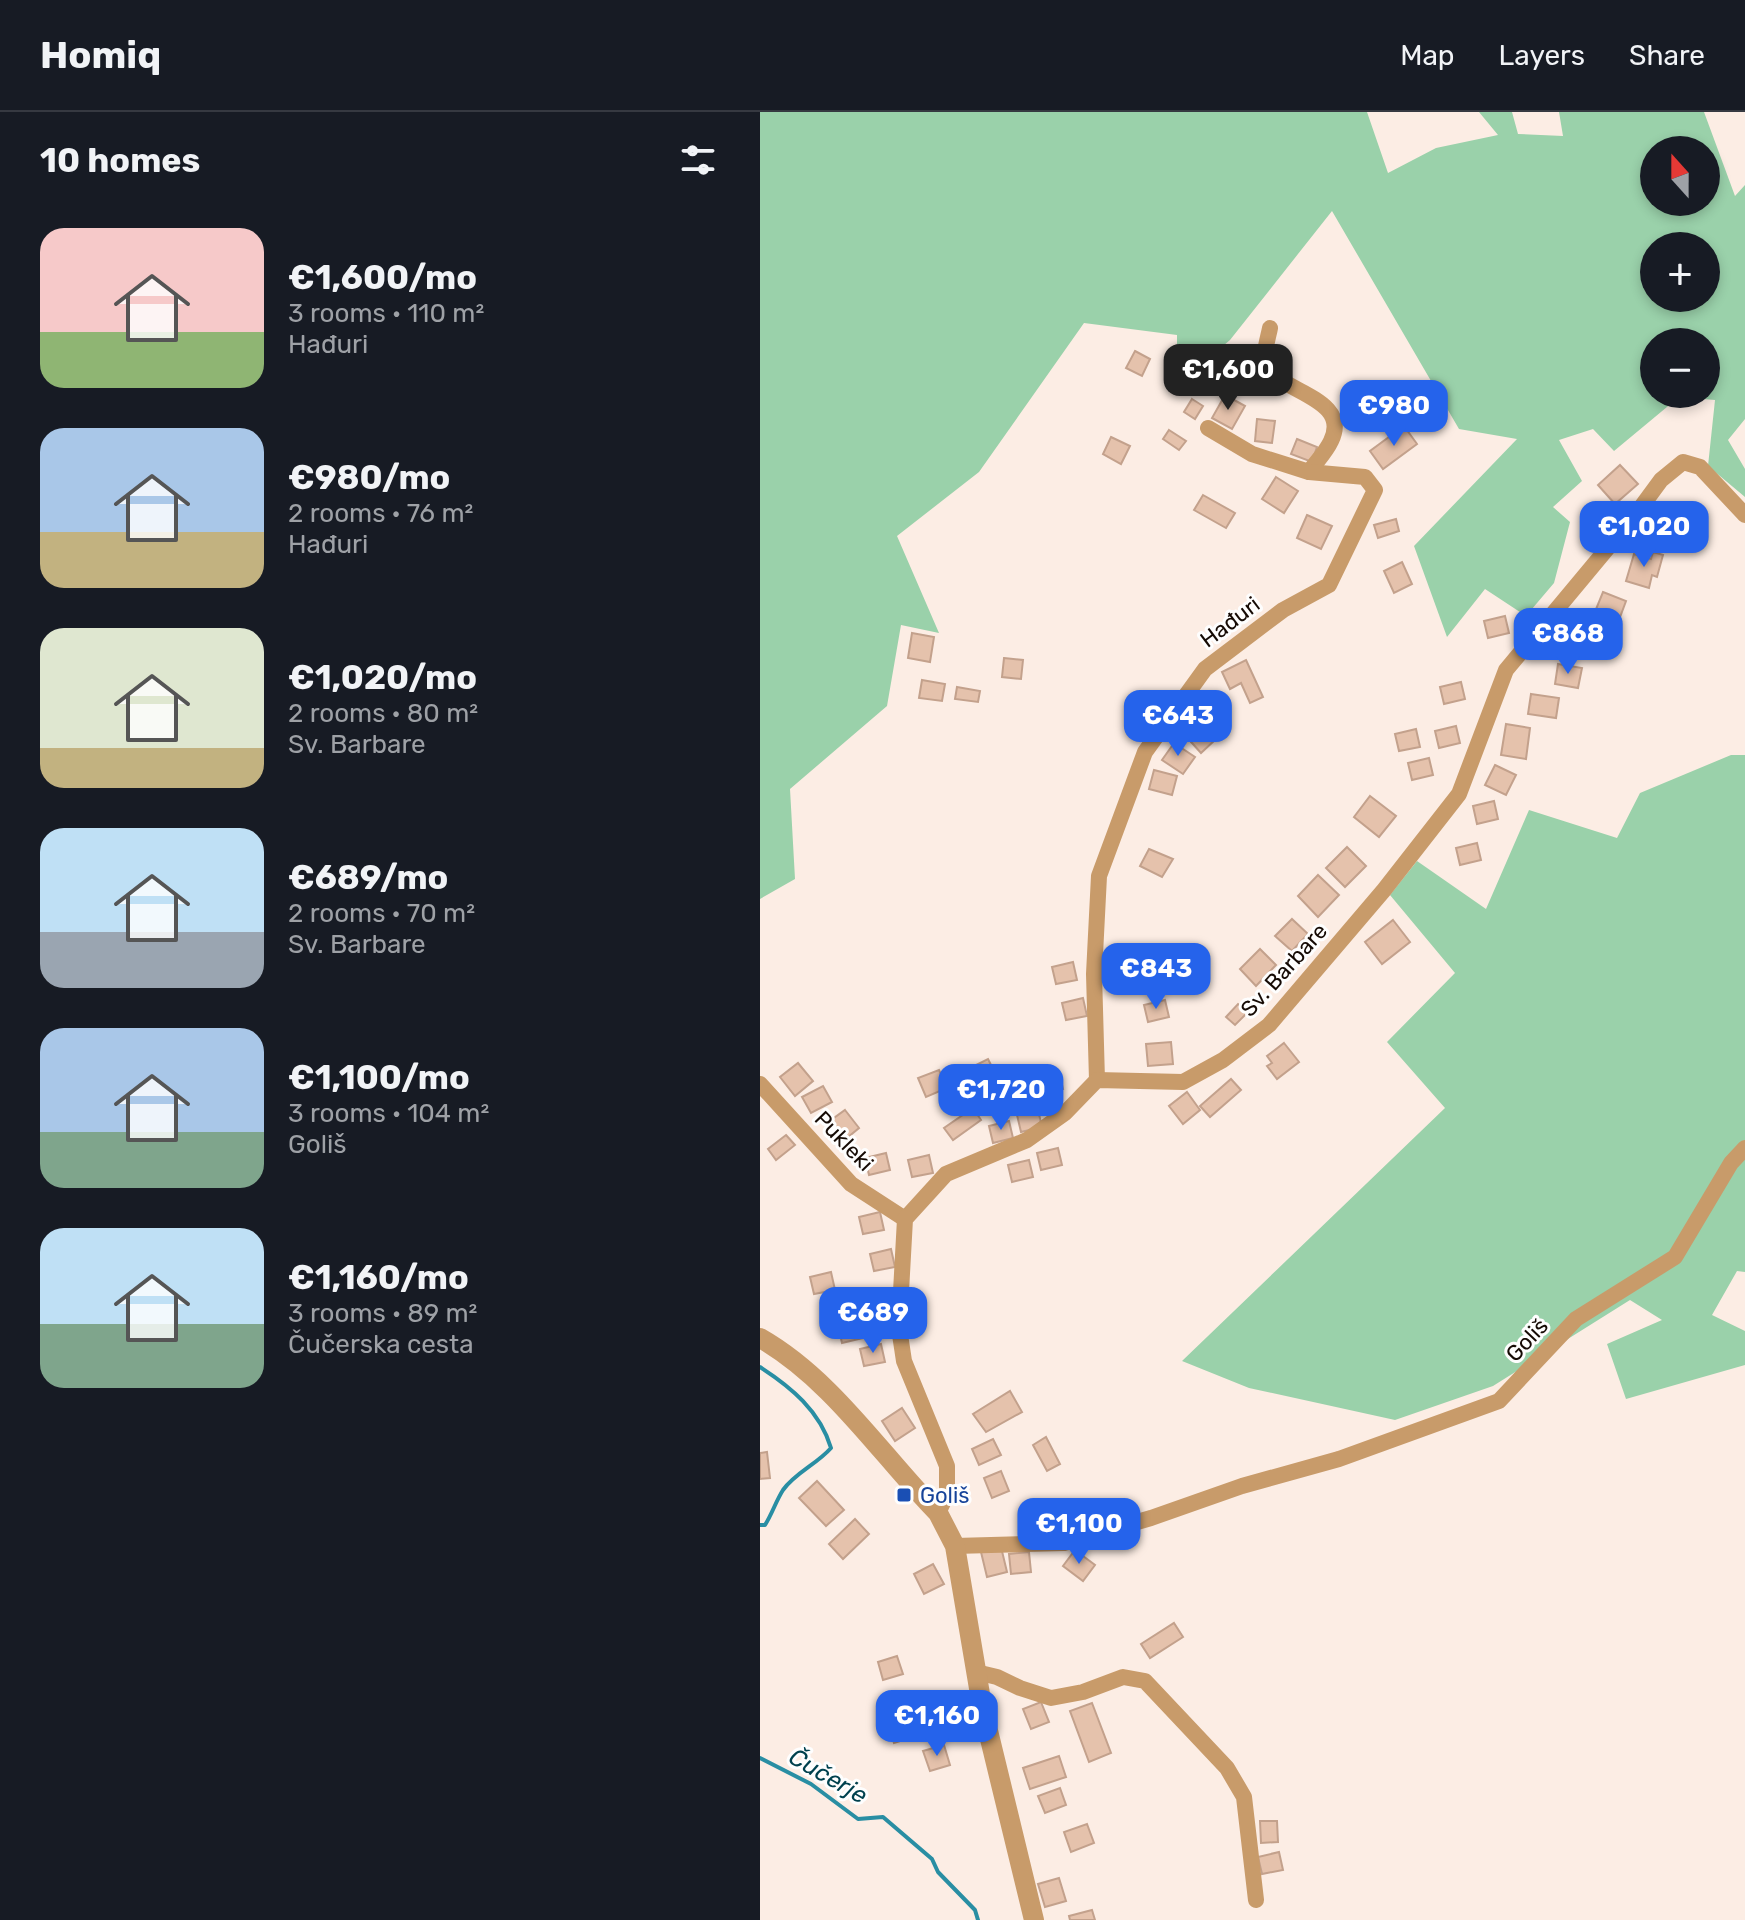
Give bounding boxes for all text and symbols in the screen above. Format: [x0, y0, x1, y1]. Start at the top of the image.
text: Homiq [40, 32, 161, 78]
text: Map [1400, 39, 1455, 72]
text: Layers [1499, 39, 1585, 72]
text: Share [1629, 39, 1705, 72]
north arrow [1640, 136, 1720, 216]
map controls [1640, 136, 1720, 408]
icon: filters [676, 138, 720, 182]
text: 10 homes [40, 140, 200, 181]
button: + [1640, 232, 1720, 312]
text: €1,600/mo [288, 257, 477, 298]
icon: home [104, 260, 200, 356]
text: 3 rooms · 110 m² [288, 298, 484, 329]
button: − [1640, 328, 1720, 408]
text: Hađuri [288, 329, 368, 360]
pin: €1,600 [1163, 344, 1293, 412]
text: €1,600 [1182, 354, 1274, 385]
pin: €980 [1347, 380, 1441, 448]
text: €980 [1358, 390, 1430, 421]
text: €980/mo [288, 457, 450, 498]
icon: home [104, 460, 200, 556]
text: 2 rooms · 76 m² [288, 498, 473, 529]
pin: €1,020 [1579, 501, 1709, 569]
text: €1,020 [1598, 511, 1690, 542]
text: Hađuri [288, 529, 368, 560]
street label: Hađuri [1195, 591, 1265, 653]
pin: €868 [1521, 608, 1615, 676]
text: €868 [1532, 618, 1604, 649]
text: €1,020/mo [288, 657, 477, 698]
icon: home [104, 660, 200, 756]
pin: €643 [1131, 690, 1225, 758]
text: 2 rooms · 80 m² [288, 698, 478, 729]
text: €643 [1142, 700, 1214, 731]
text: Sv. Barbare [288, 729, 426, 760]
text: €689/mo [288, 857, 448, 898]
icon: home [104, 860, 200, 956]
text: 2 rooms · 70 m² [288, 898, 475, 929]
street label: Sv. Barbare [1235, 918, 1333, 1022]
text: Sv. Barbare [288, 929, 426, 960]
pin: €843 [1109, 943, 1203, 1011]
text: €843 [1120, 953, 1192, 984]
text: €1,100/mo [288, 1057, 470, 1098]
icon: home [104, 1060, 200, 1156]
pin: €1,720 [936, 1064, 1066, 1132]
text: €1,720 [956, 1074, 1046, 1105]
text: 3 rooms · 104 m² [288, 1098, 489, 1129]
street label: Pukleki [809, 1105, 879, 1177]
text: Goliš [288, 1129, 347, 1160]
text: €1,160/mo [288, 1257, 469, 1298]
icon: home [104, 1260, 200, 1356]
pin: €689 [826, 1287, 920, 1355]
text: €689 [837, 1297, 909, 1328]
text: 3 rooms · 89 m² [288, 1298, 477, 1329]
street label: Goliš [1500, 1313, 1554, 1367]
text: Čučerska cesta [288, 1329, 474, 1360]
place label: Goliš [920, 1482, 970, 1509]
marker: Goliš [895, 1486, 913, 1504]
pin: €1,100 [1014, 1498, 1144, 1566]
text: €1,100 [1035, 1508, 1123, 1539]
pin: €1,160 [872, 1690, 1002, 1758]
text: €1,160 [894, 1700, 980, 1731]
water label: Čučerje [784, 1742, 872, 1810]

